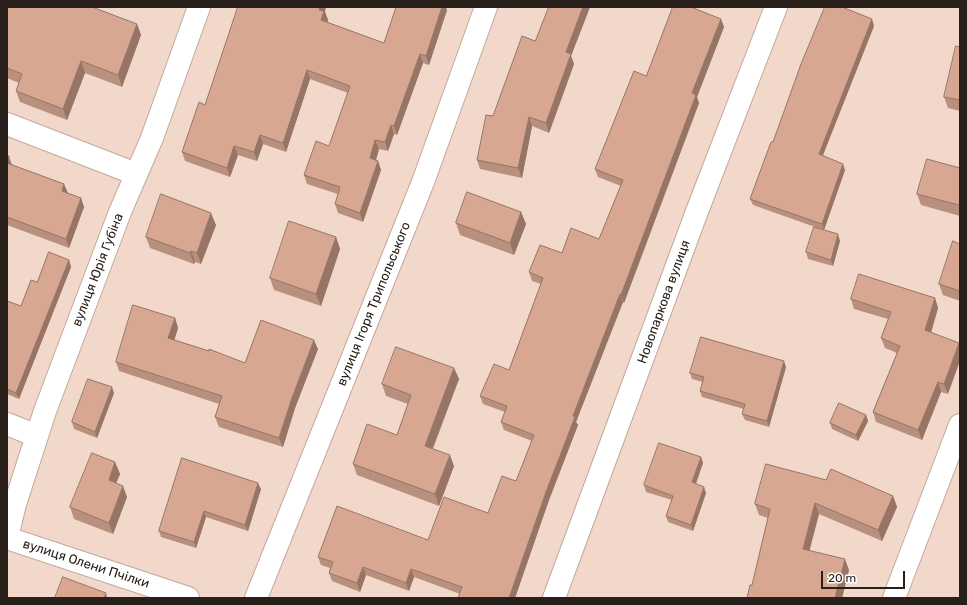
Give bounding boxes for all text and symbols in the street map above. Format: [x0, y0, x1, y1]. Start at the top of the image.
street label: вулиця Юрія Губіна [69, 211, 127, 329]
street label: вулиця Ігоря Трипольського [334, 220, 414, 388]
street label: Новопаркова вулиця [634, 238, 694, 366]
street label: вулиця Олени Пчілки [21, 536, 151, 592]
scale bar [823, 563, 907, 589]
text: 20 m [828, 571, 856, 585]

